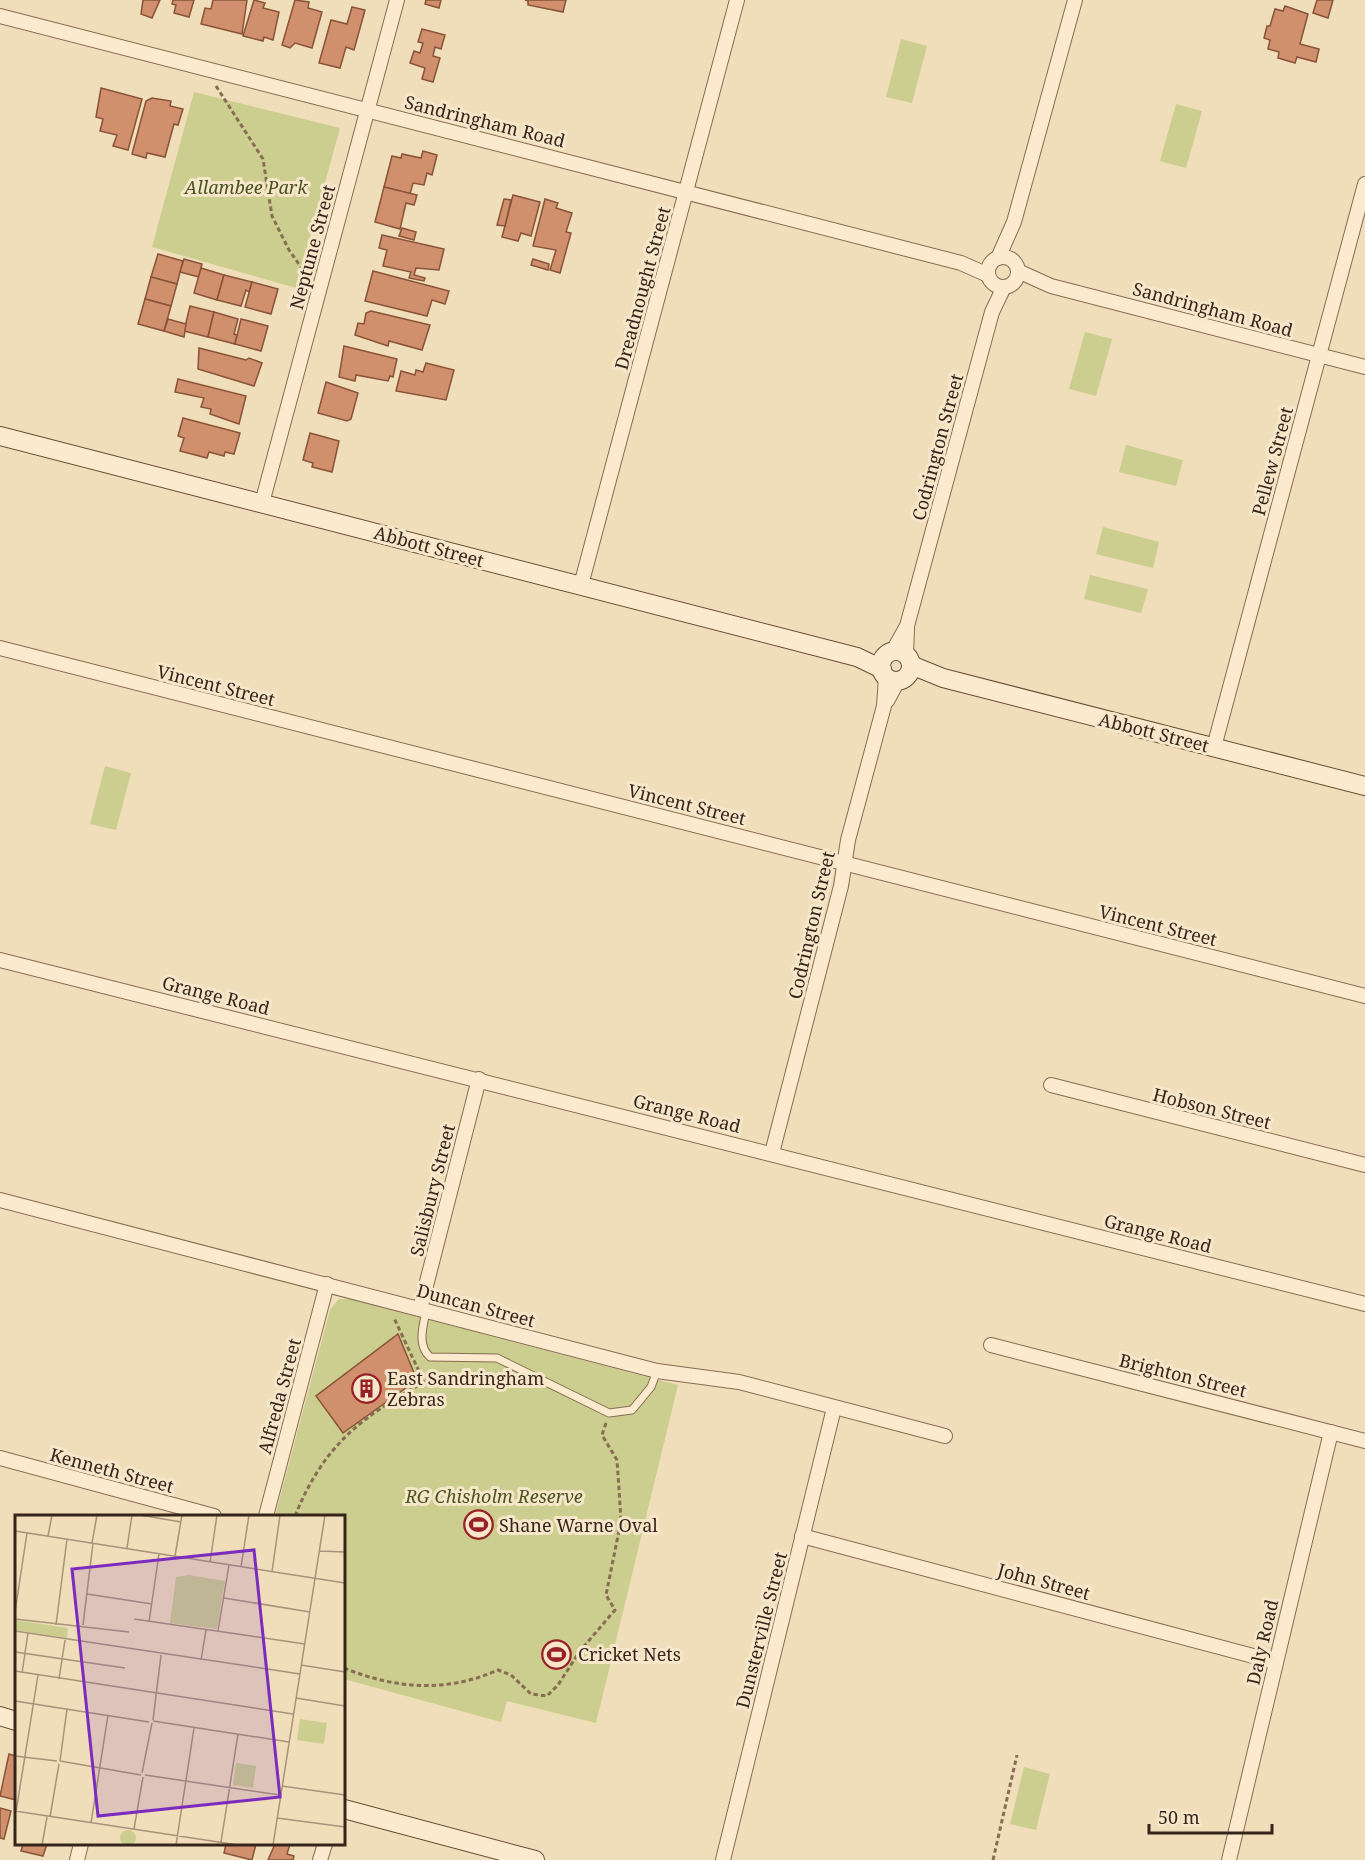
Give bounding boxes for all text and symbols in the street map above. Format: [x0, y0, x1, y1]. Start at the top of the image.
street label: Sandringham Road [402, 89, 568, 153]
park label: Allambee Park [183, 175, 308, 199]
street label: Neptune Street [284, 182, 340, 312]
street label: Dreadnought Street [609, 204, 675, 372]
street label: Sandringham Road [1130, 276, 1296, 342]
street label: Codrington Street [906, 371, 968, 523]
street label: Pellew Street [1246, 404, 1298, 518]
street label: Abbott Street [371, 520, 487, 572]
street label: Vincent Street [154, 659, 278, 711]
street label: Abbott Street [1096, 707, 1212, 757]
street label: Vincent Street [625, 778, 749, 830]
street label: Codrington Street [782, 849, 840, 1001]
street label: Vincent Street [1096, 899, 1220, 951]
street label: Grange Road [160, 970, 272, 1020]
street label: Hobson Street [1151, 1082, 1273, 1134]
street label: Grange Road [631, 1088, 743, 1138]
street label: Salisbury Street [404, 1121, 460, 1259]
street label: Grange Road [1102, 1208, 1214, 1258]
street label: Duncan Street [414, 1278, 538, 1332]
street label: Alfreda Street [252, 1335, 306, 1457]
street label: Brighton Street [1117, 1348, 1249, 1402]
place label: East Sandringham Zebras [387, 1366, 544, 1411]
building icon: East Sandringham Zebras [350, 1372, 382, 1404]
street label: Kenneth Street [47, 1442, 177, 1498]
park label: RG Chisholm Reserve [404, 1484, 583, 1508]
sports icon: Shane Warne Oval [462, 1509, 494, 1541]
place label: Shane Warne Oval [499, 1513, 658, 1537]
inset map [15, 1515, 345, 1845]
street label: Dunsterville Street [730, 1549, 792, 1711]
street label: John Street [994, 1557, 1093, 1605]
street label: Daly Road [1241, 1597, 1283, 1687]
sports icon: Cricket Nets [541, 1638, 573, 1670]
place label: Cricket Nets [578, 1642, 681, 1666]
scale bar [1149, 1797, 1272, 1835]
text: 50 m [1158, 1805, 1200, 1829]

